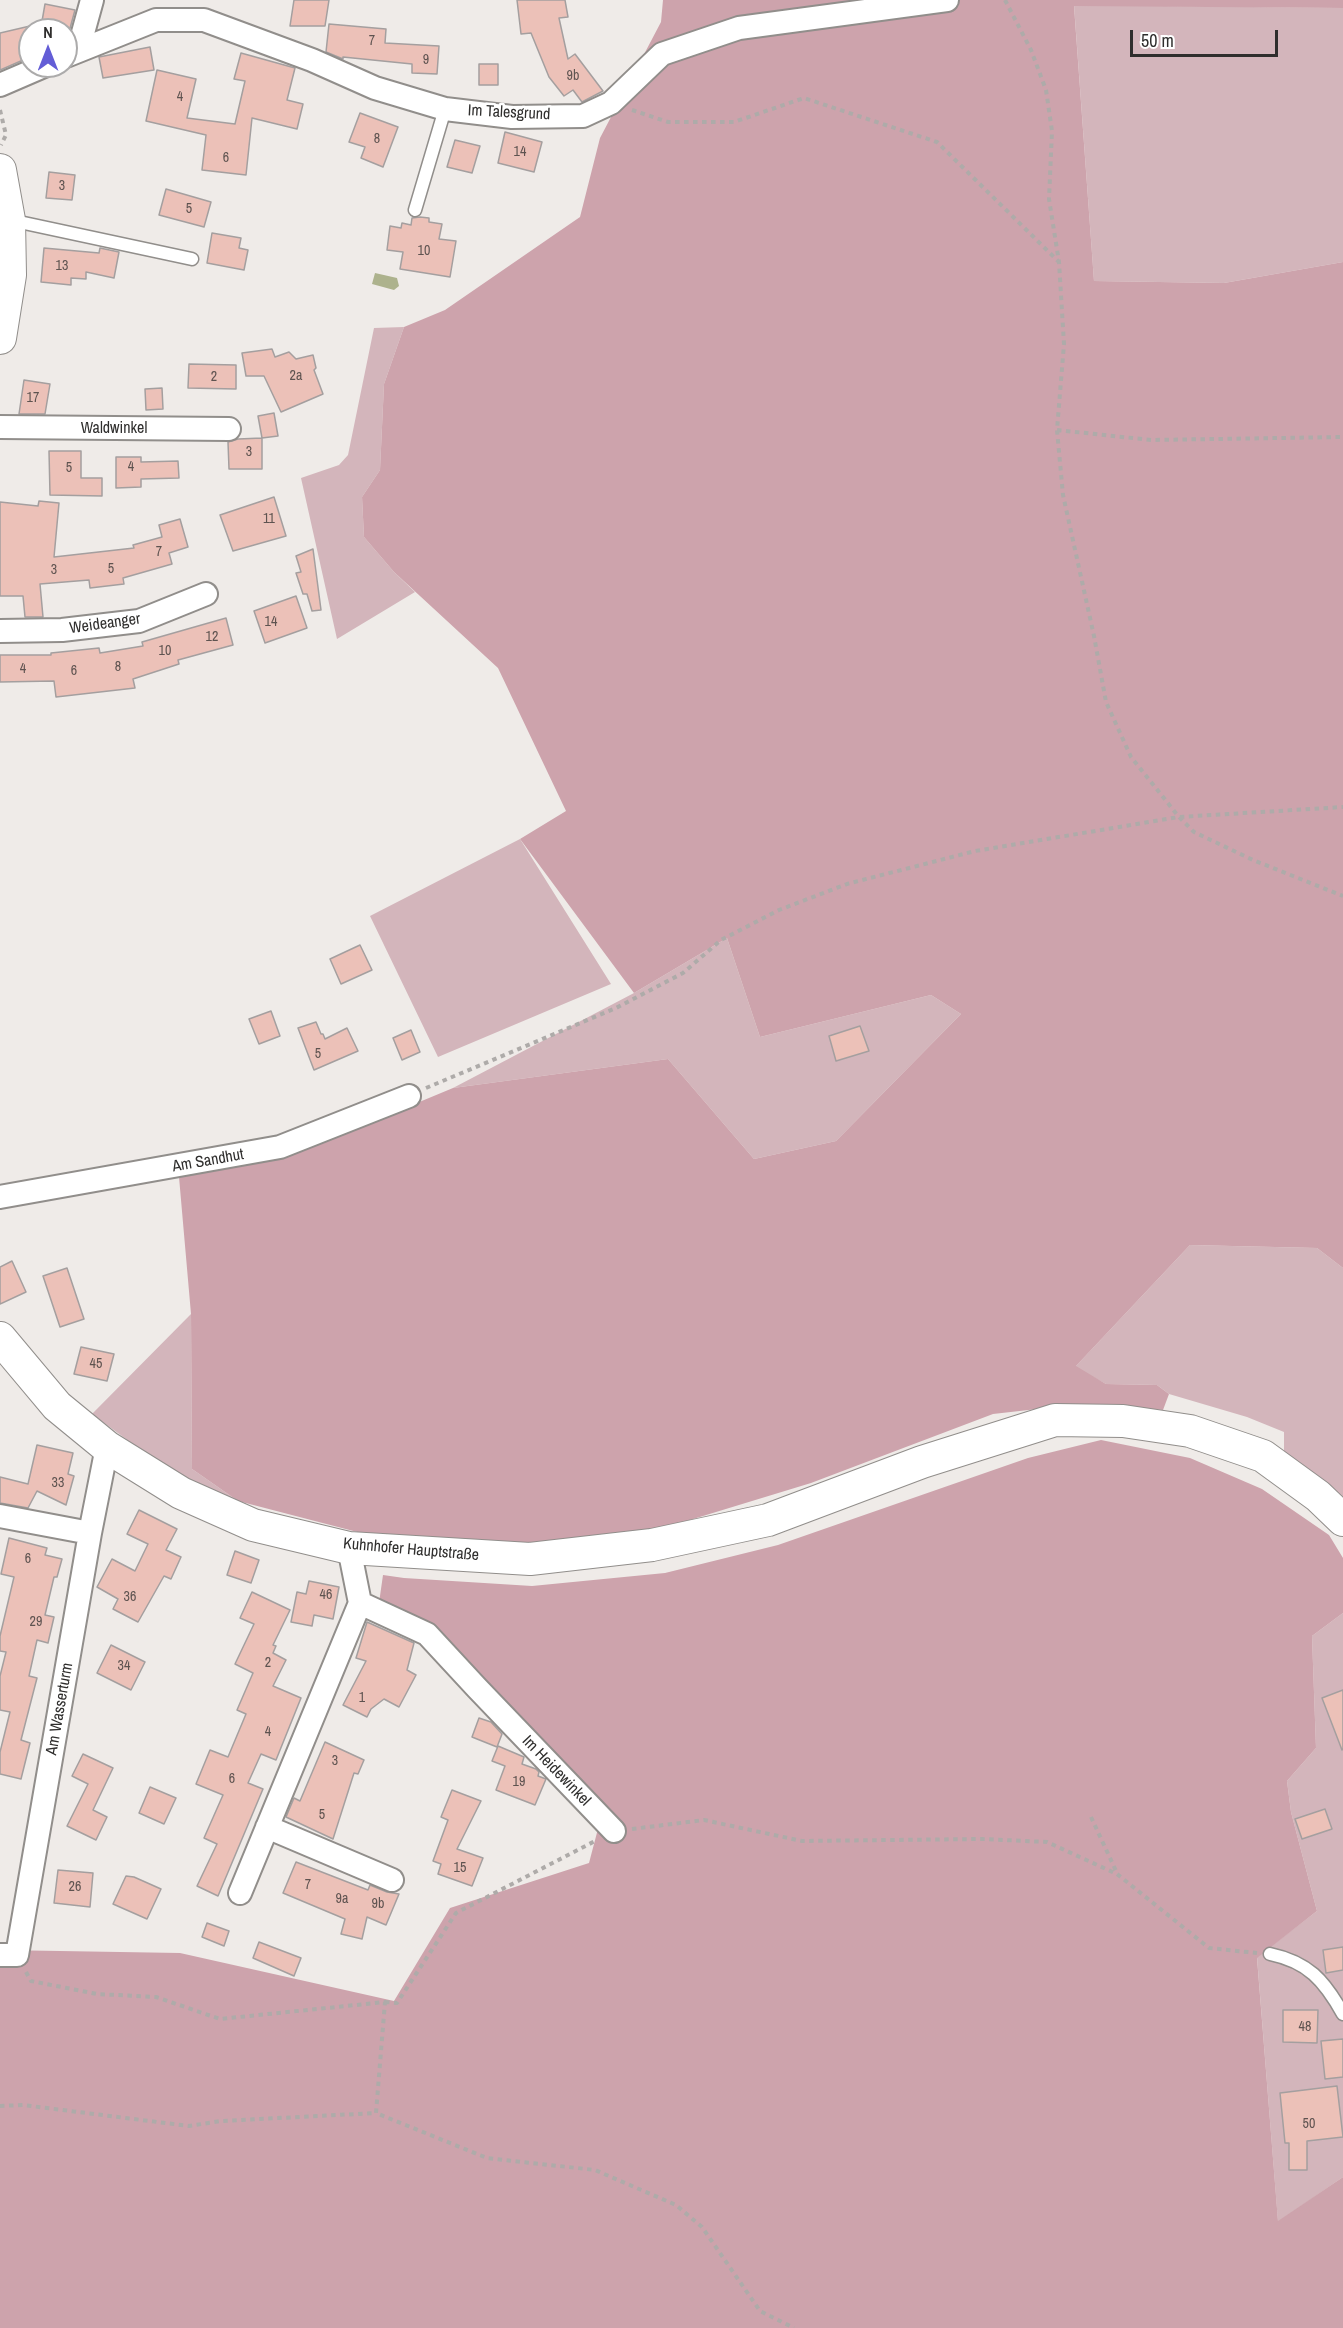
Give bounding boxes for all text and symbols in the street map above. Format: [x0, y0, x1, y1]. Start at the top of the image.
north arrow [18, 18, 78, 78]
scale bar [1133, 18, 1282, 56]
text: N [43, 21, 53, 43]
text: 50 m [1141, 28, 1174, 53]
house number: 7 [369, 33, 375, 49]
house number: 9 [423, 52, 429, 68]
house number: 9b [567, 68, 579, 84]
house number: 4 [177, 89, 183, 105]
street label: Im Talesgrund [467, 101, 551, 125]
house number: 8 [374, 131, 380, 147]
house number: 14 [514, 144, 526, 160]
house number: 6 [223, 150, 229, 166]
house number: 3 [59, 178, 65, 194]
house number: 5 [186, 201, 192, 217]
house number: 10 [418, 243, 430, 259]
house number: 13 [56, 258, 68, 274]
house number: 2a [290, 368, 302, 384]
house number: 2 [211, 369, 217, 385]
house number: 17 [27, 390, 39, 406]
street label: Waldwinkel [81, 419, 147, 439]
house number: 3 [246, 444, 252, 460]
house number: 4 [128, 459, 134, 475]
house number: 5 [66, 460, 72, 476]
house number: 11 [263, 511, 275, 527]
house number: 7 [156, 544, 162, 560]
house number: 5 [108, 561, 114, 577]
house number: 3 [51, 562, 57, 578]
street label: Weideanger [68, 610, 142, 638]
house number: 14 [265, 614, 277, 630]
house number: 12 [206, 629, 218, 645]
house number: 10 [159, 643, 171, 659]
house number: 8 [115, 659, 121, 675]
house number: 4 [20, 661, 26, 677]
house number: 6 [71, 663, 77, 679]
house number: 5 [315, 1046, 321, 1062]
street label: Am Sandhut [171, 1145, 245, 1177]
house number: 45 [90, 1356, 102, 1372]
house number: 33 [52, 1475, 64, 1491]
street label: Kuhnhofer Hauptstraße [342, 1534, 480, 1566]
house number: 6 [25, 1551, 31, 1567]
house number: 46 [320, 1587, 332, 1603]
house number: 36 [124, 1589, 136, 1605]
house number: 29 [30, 1614, 42, 1630]
house number: 2 [265, 1655, 271, 1671]
house number: 34 [118, 1658, 130, 1674]
street label: Am Wasserturm [42, 1661, 78, 1757]
house number: 1 [359, 1690, 365, 1706]
house number: 4 [265, 1724, 271, 1740]
street label: Im Heidewinkel [518, 1732, 594, 1810]
house number: 3 [332, 1753, 338, 1769]
house number: 6 [229, 1771, 235, 1787]
house number: 19 [513, 1774, 525, 1790]
house number: 5 [319, 1807, 325, 1823]
house number: 15 [454, 1860, 466, 1876]
house number: 7 [305, 1877, 311, 1893]
house number: 26 [69, 1879, 81, 1895]
house number: 9a [336, 1891, 348, 1907]
house number: 9b [372, 1896, 384, 1912]
house number: 48 [1299, 2019, 1311, 2035]
house number: 50 [1303, 2116, 1315, 2132]

